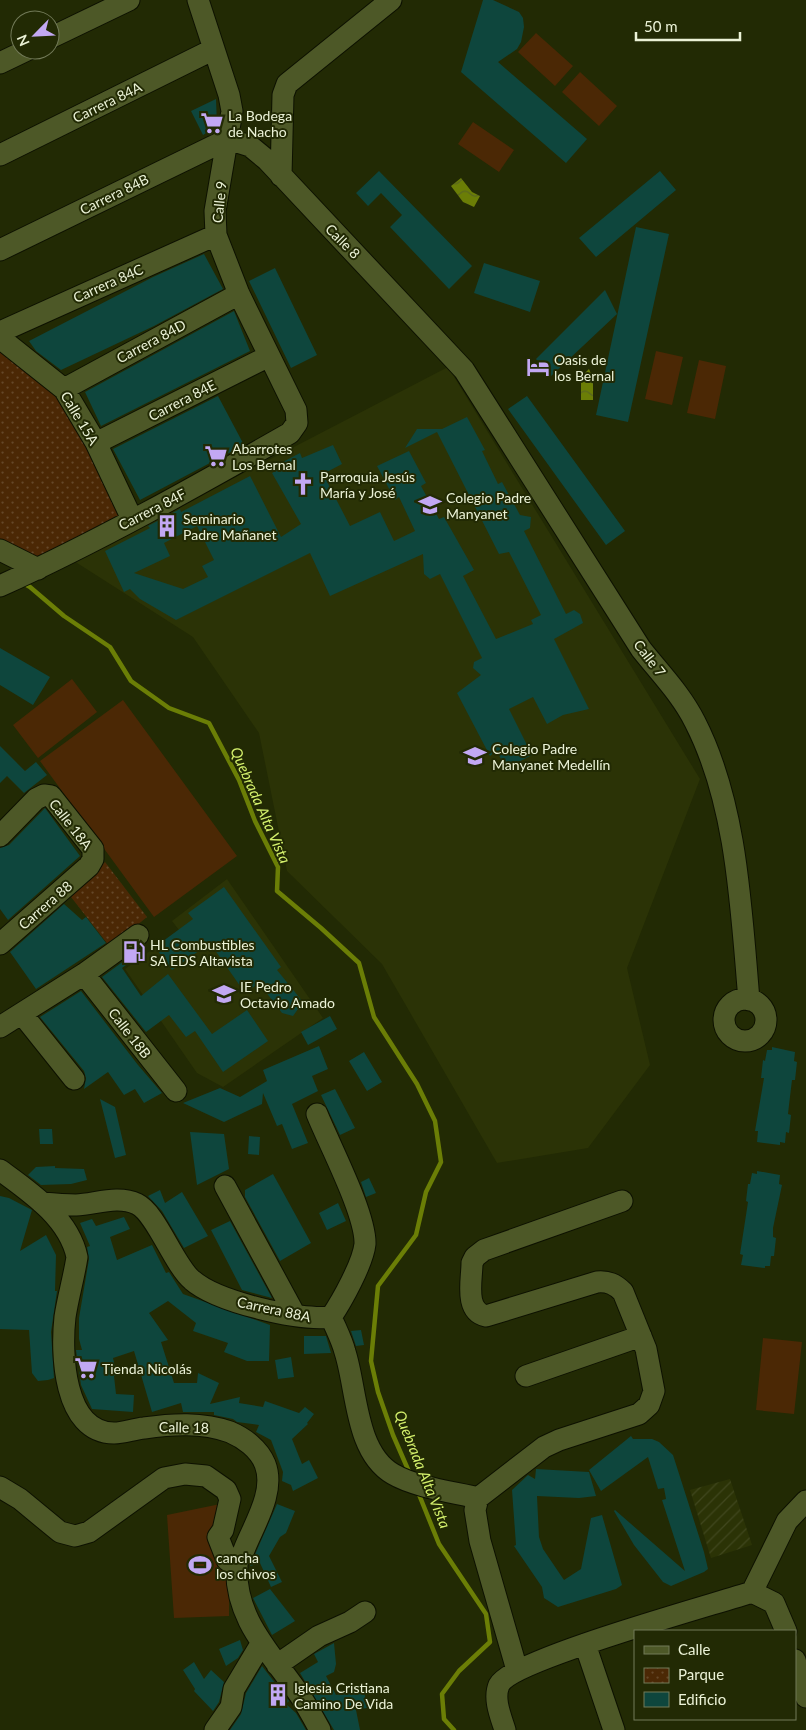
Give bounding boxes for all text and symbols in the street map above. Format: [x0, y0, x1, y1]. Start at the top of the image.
north arrow [10, 10, 60, 60]
scale bar [636, 10, 740, 42]
text: 50 m [644, 17, 678, 35]
text: N [13, 32, 33, 49]
street label: Carrera 84A [70, 78, 145, 126]
place label: La Bodega de Nacho [228, 107, 292, 140]
supermarket icon: La Bodega de Nacho [199, 110, 225, 136]
street label: Carrera 84B [77, 170, 151, 218]
street label: Calle 9 [208, 180, 230, 224]
street label: Calle 8 [322, 220, 364, 262]
street label: Carrera 84C [70, 260, 146, 306]
street label: Carrera 84D [113, 316, 189, 366]
place label: Oasis de los Bernal [554, 351, 614, 384]
hotel icon: Oasis de los Bernal [525, 354, 551, 380]
street label: Carrera 84E [145, 376, 219, 424]
street label: Calle 15A [57, 388, 103, 448]
place label: Abarrotes Los Bernal [232, 440, 296, 473]
supermarket icon: Abarrotes Los Bernal [203, 443, 229, 469]
place label: Parroquia Jesús María y José [320, 468, 415, 501]
church icon: Parroquia Jesús María y José [290, 471, 316, 497]
street label: Carrera 84F [115, 485, 189, 533]
place label: Colegio Padre Manyanet [446, 489, 531, 522]
school or university icon: Colegio Padre Manyanet [417, 492, 443, 518]
place label: Seminario Padre Mañanet [183, 510, 276, 543]
building icon: Seminario Padre Mañanet [154, 513, 180, 539]
street label: Calle 7 [630, 636, 670, 680]
place label: Colegio Padre Manyanet Medellín [492, 740, 610, 773]
school or university icon: Colegio Padre Manyanet Medellín [462, 743, 488, 769]
water label: Quebrada Alta Vista [227, 744, 295, 866]
street label: Calle 18A [46, 795, 96, 853]
street label: Carrera 88 [15, 877, 75, 933]
place label: HL Combustibles SA EDS Altavista [150, 936, 255, 969]
fuel station icon: HL Combustibles SA EDS Altavista [121, 939, 147, 965]
place label: IE Pedro Octavio Amado [240, 978, 335, 1011]
school or university icon: IE Pedro Octavio Amado [211, 981, 237, 1007]
street label: Calle 18B [105, 1004, 155, 1062]
street label: Carrera 88A [236, 1293, 313, 1325]
supermarket icon: Tienda Nicolás [73, 1355, 99, 1381]
place label: Tienda Nicolás [102, 1360, 192, 1377]
water label: Quebrada Alta Vista [391, 1407, 455, 1531]
street label: Calle 18 [159, 1418, 209, 1436]
place label: cancha los chivos [216, 1549, 276, 1582]
sports icon: cancha los chivos [187, 1552, 213, 1578]
legend [634, 1630, 796, 1720]
text: Calle [678, 1640, 711, 1658]
text: Parque [678, 1665, 724, 1683]
place label: Iglesia Cristiana Camino De Vida [294, 1679, 393, 1712]
building icon: Iglesia Cristiana Camino De Vida [265, 1682, 291, 1708]
text: Edificio [678, 1690, 726, 1708]

